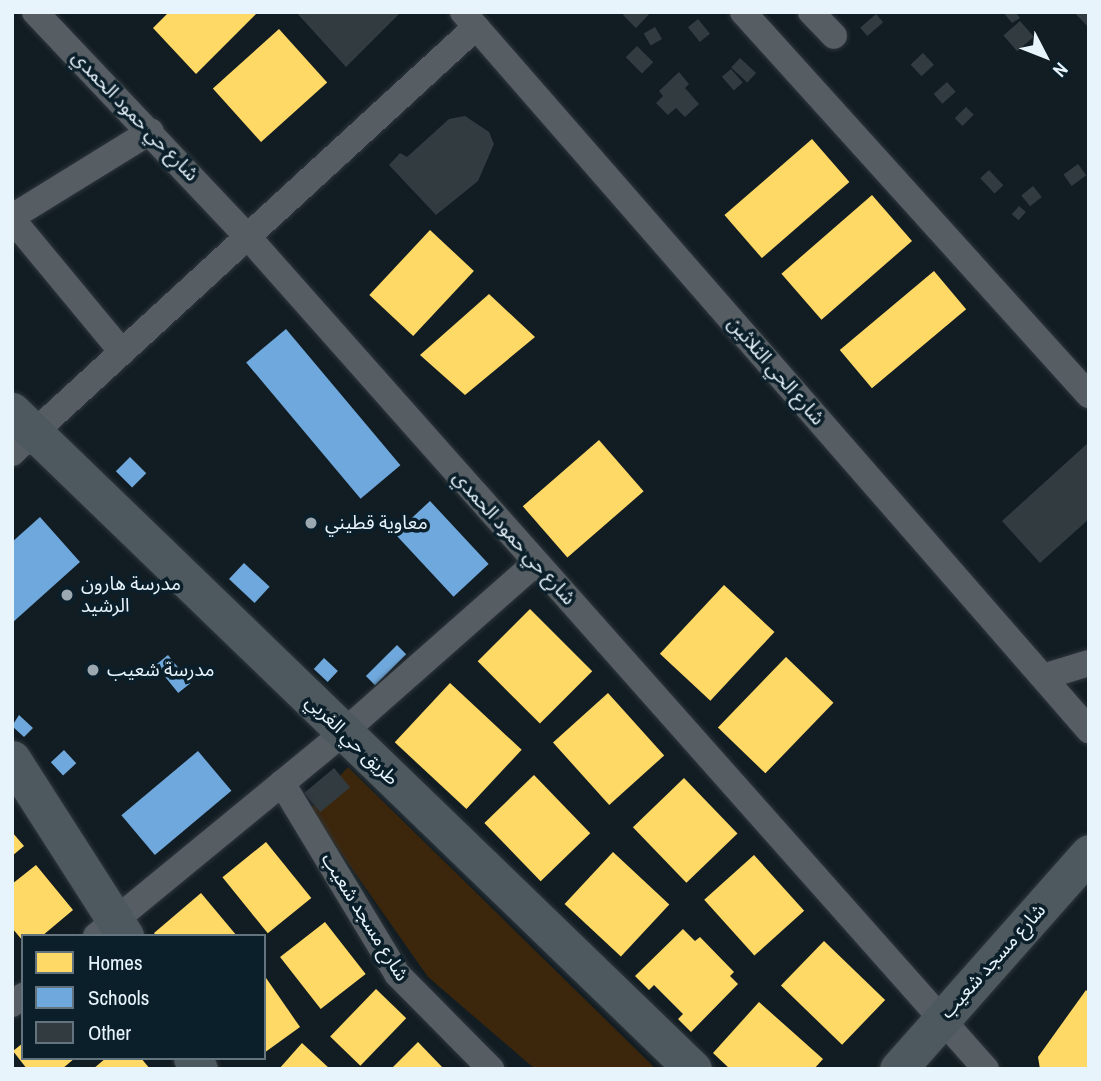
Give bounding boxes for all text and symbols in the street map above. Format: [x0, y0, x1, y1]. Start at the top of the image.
north arrow [1010, 21, 1080, 91]
street label: شارع حي حمود الحمدي [67, 46, 203, 186]
text: N [1047, 57, 1074, 83]
street label: شارع الحي الثلاثين [723, 312, 829, 430]
street label: شارع حي حمود الحمدي [448, 466, 580, 610]
place label: معاوية قطيني [325, 512, 428, 534]
marker: معاوية قطيني [303, 515, 319, 531]
place label: مدرسة هارون الرشيد [81, 573, 181, 617]
marker: مدرسة هارون الرشيد [59, 587, 75, 603]
place label: مدرسة شعيب [107, 659, 215, 681]
marker: مدرسة شعيب [85, 662, 101, 678]
street label: طريق حي الغربي [301, 690, 403, 790]
street label: شارع مسجد شعيب [316, 849, 414, 985]
street label: شارع مسجد شعيب [935, 899, 1051, 1023]
legend [21, 934, 266, 1060]
text: Homes [88, 948, 143, 977]
text: Schools [88, 983, 149, 1012]
text: Other [88, 1018, 131, 1047]

